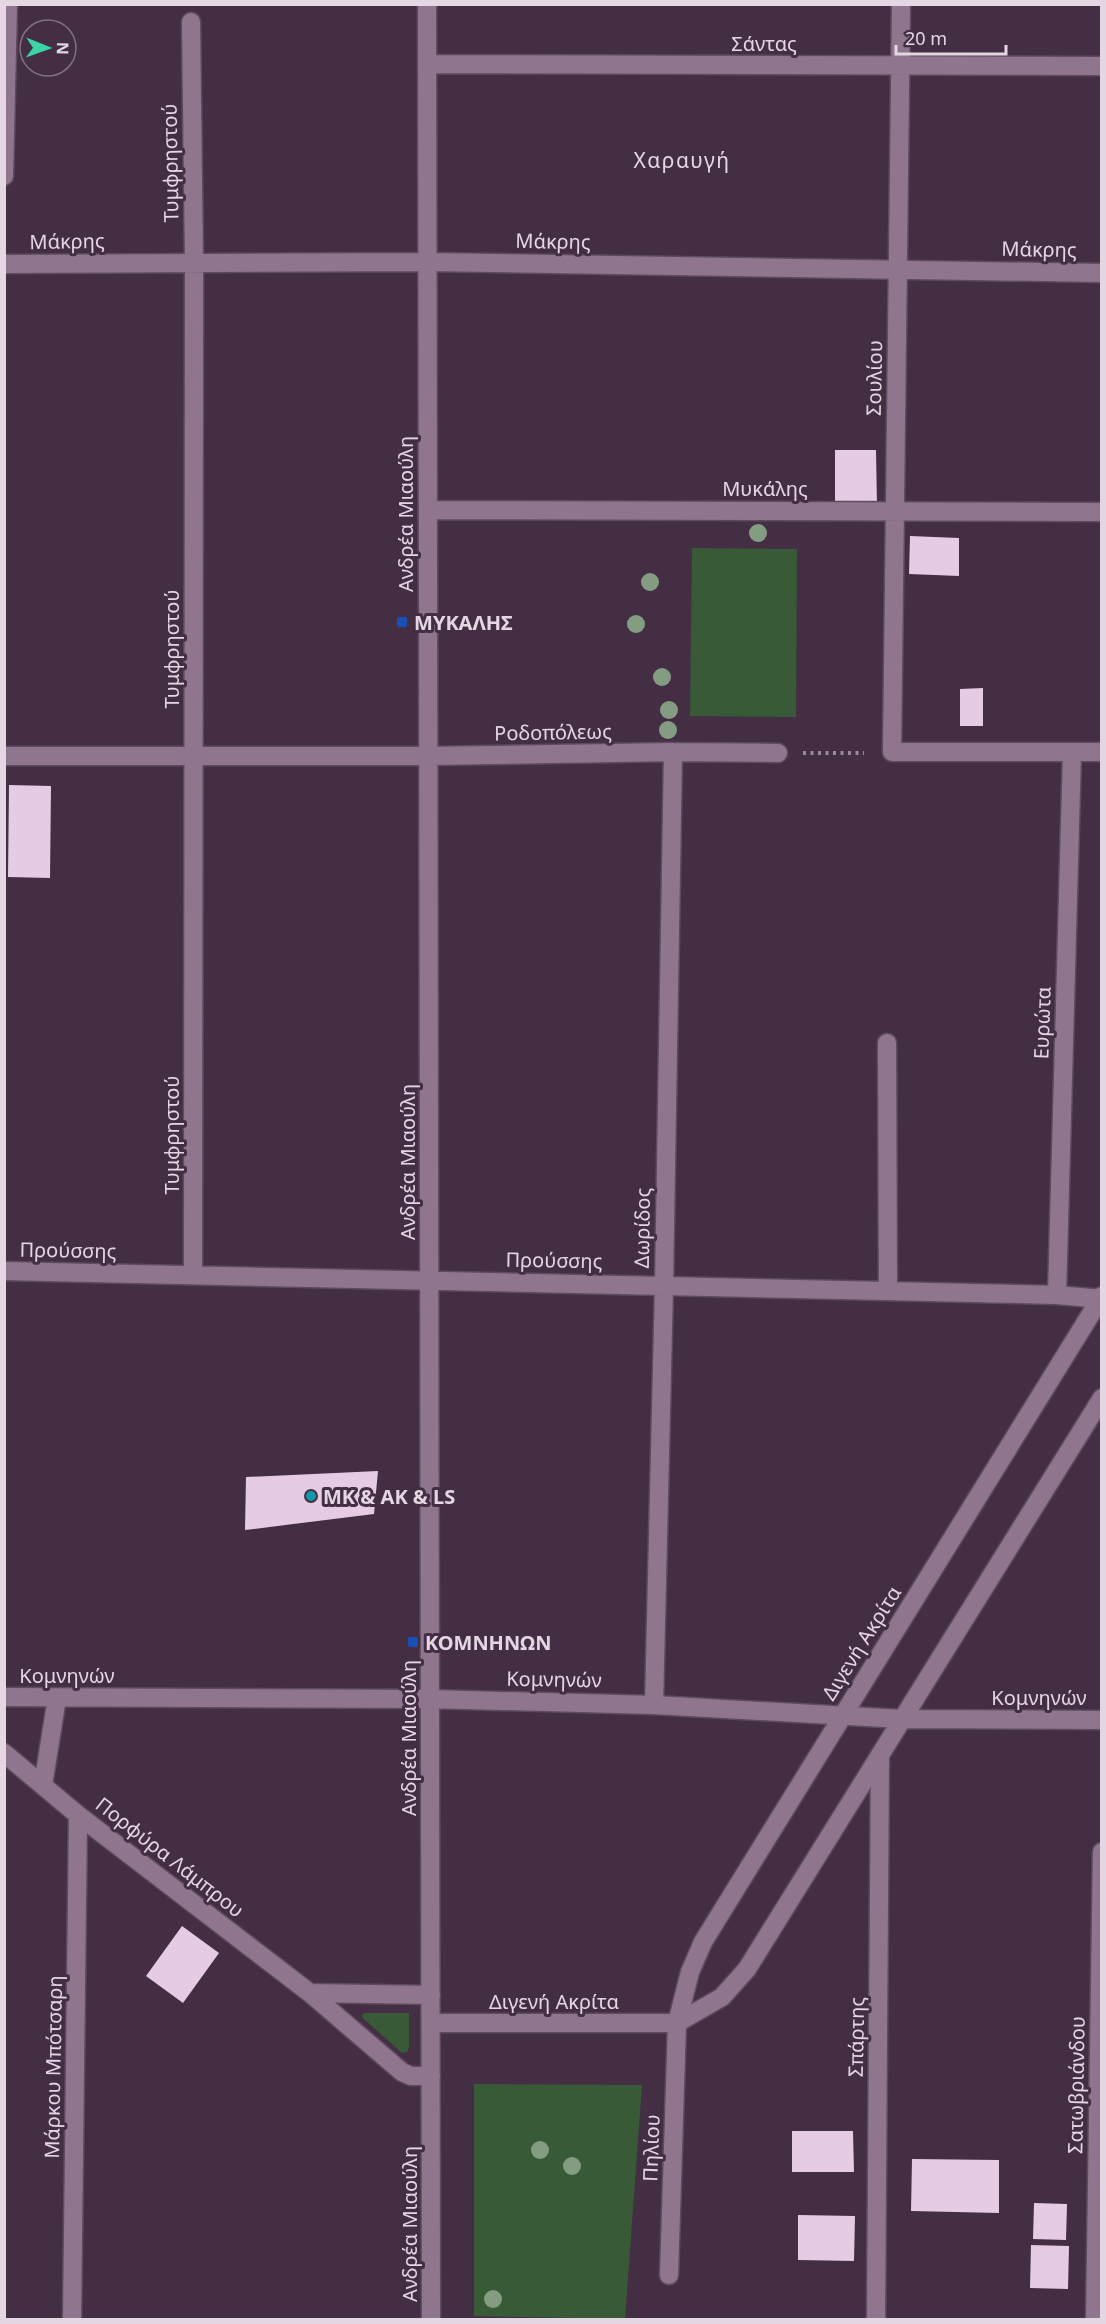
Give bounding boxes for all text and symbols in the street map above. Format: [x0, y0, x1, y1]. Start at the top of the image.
north arrow [18, 18, 78, 78]
scale bar [896, 18, 1006, 56]
text: 20 m [905, 26, 947, 50]
street label: Σάντας [731, 30, 797, 57]
text: N [52, 42, 74, 55]
street label: Τυμφρηστού [155, 103, 185, 223]
district label: Χαραυγή [633, 146, 731, 174]
street label: Μάκρης [29, 227, 105, 255]
street label: Μάκρης [515, 227, 591, 255]
street label: Μάκρης [1001, 235, 1077, 263]
street label: Σουλίου [860, 340, 888, 416]
street label: Ανδρέα Μιαούλη [392, 436, 419, 592]
street label: Μυκάλης [722, 475, 808, 502]
street label: Τυμφρηστού [158, 590, 185, 708]
place label: ΜΥΚΑΛΗΣ [414, 609, 513, 636]
marker: ΜΥΚΑΛΗΣ [395, 615, 409, 629]
street label: Ροδοπόλεως [494, 717, 612, 747]
street label: Ευρώτα [1027, 986, 1057, 1060]
street label: Τυμφρηστού [158, 1076, 185, 1194]
street label: Ανδρέα Μιαούλη [394, 1084, 421, 1240]
street label: Δωρίδος [628, 1187, 656, 1269]
street label: Προύσσης [19, 1236, 117, 1264]
street label: Προύσσης [505, 1246, 603, 1274]
place label: MK & AK & LS [323, 1483, 455, 1510]
marker: MK & AK & LS [304, 1489, 318, 1503]
street label: Διγενή Ακρίτα [815, 1580, 907, 1705]
place label: ΚΟΜΝΗΝΩΝ [425, 1629, 551, 1656]
marker: ΚΟΜΝΗΝΩΝ [406, 1635, 420, 1649]
street label: Ανδρέα Μιαούλη [395, 1660, 422, 1816]
street label: Κομνηνών [19, 1662, 115, 1689]
street label: Κομνηνών [506, 1665, 602, 1693]
street label: Κομνηνών [991, 1684, 1087, 1711]
street label: Πορφύρα Λάμπρου [90, 1791, 250, 1923]
street label: Μάρκου Μπότσαρη [38, 1975, 68, 2159]
street label: Διγενή Ακρίτα [489, 1988, 620, 2015]
street label: Σπάρτης [842, 1996, 870, 2077]
street label: Σατωβριάνδου [1061, 2016, 1091, 2154]
street label: Πηλίου [636, 2114, 666, 2182]
street label: Ανδρέα Μιαούλη [396, 2146, 423, 2302]

